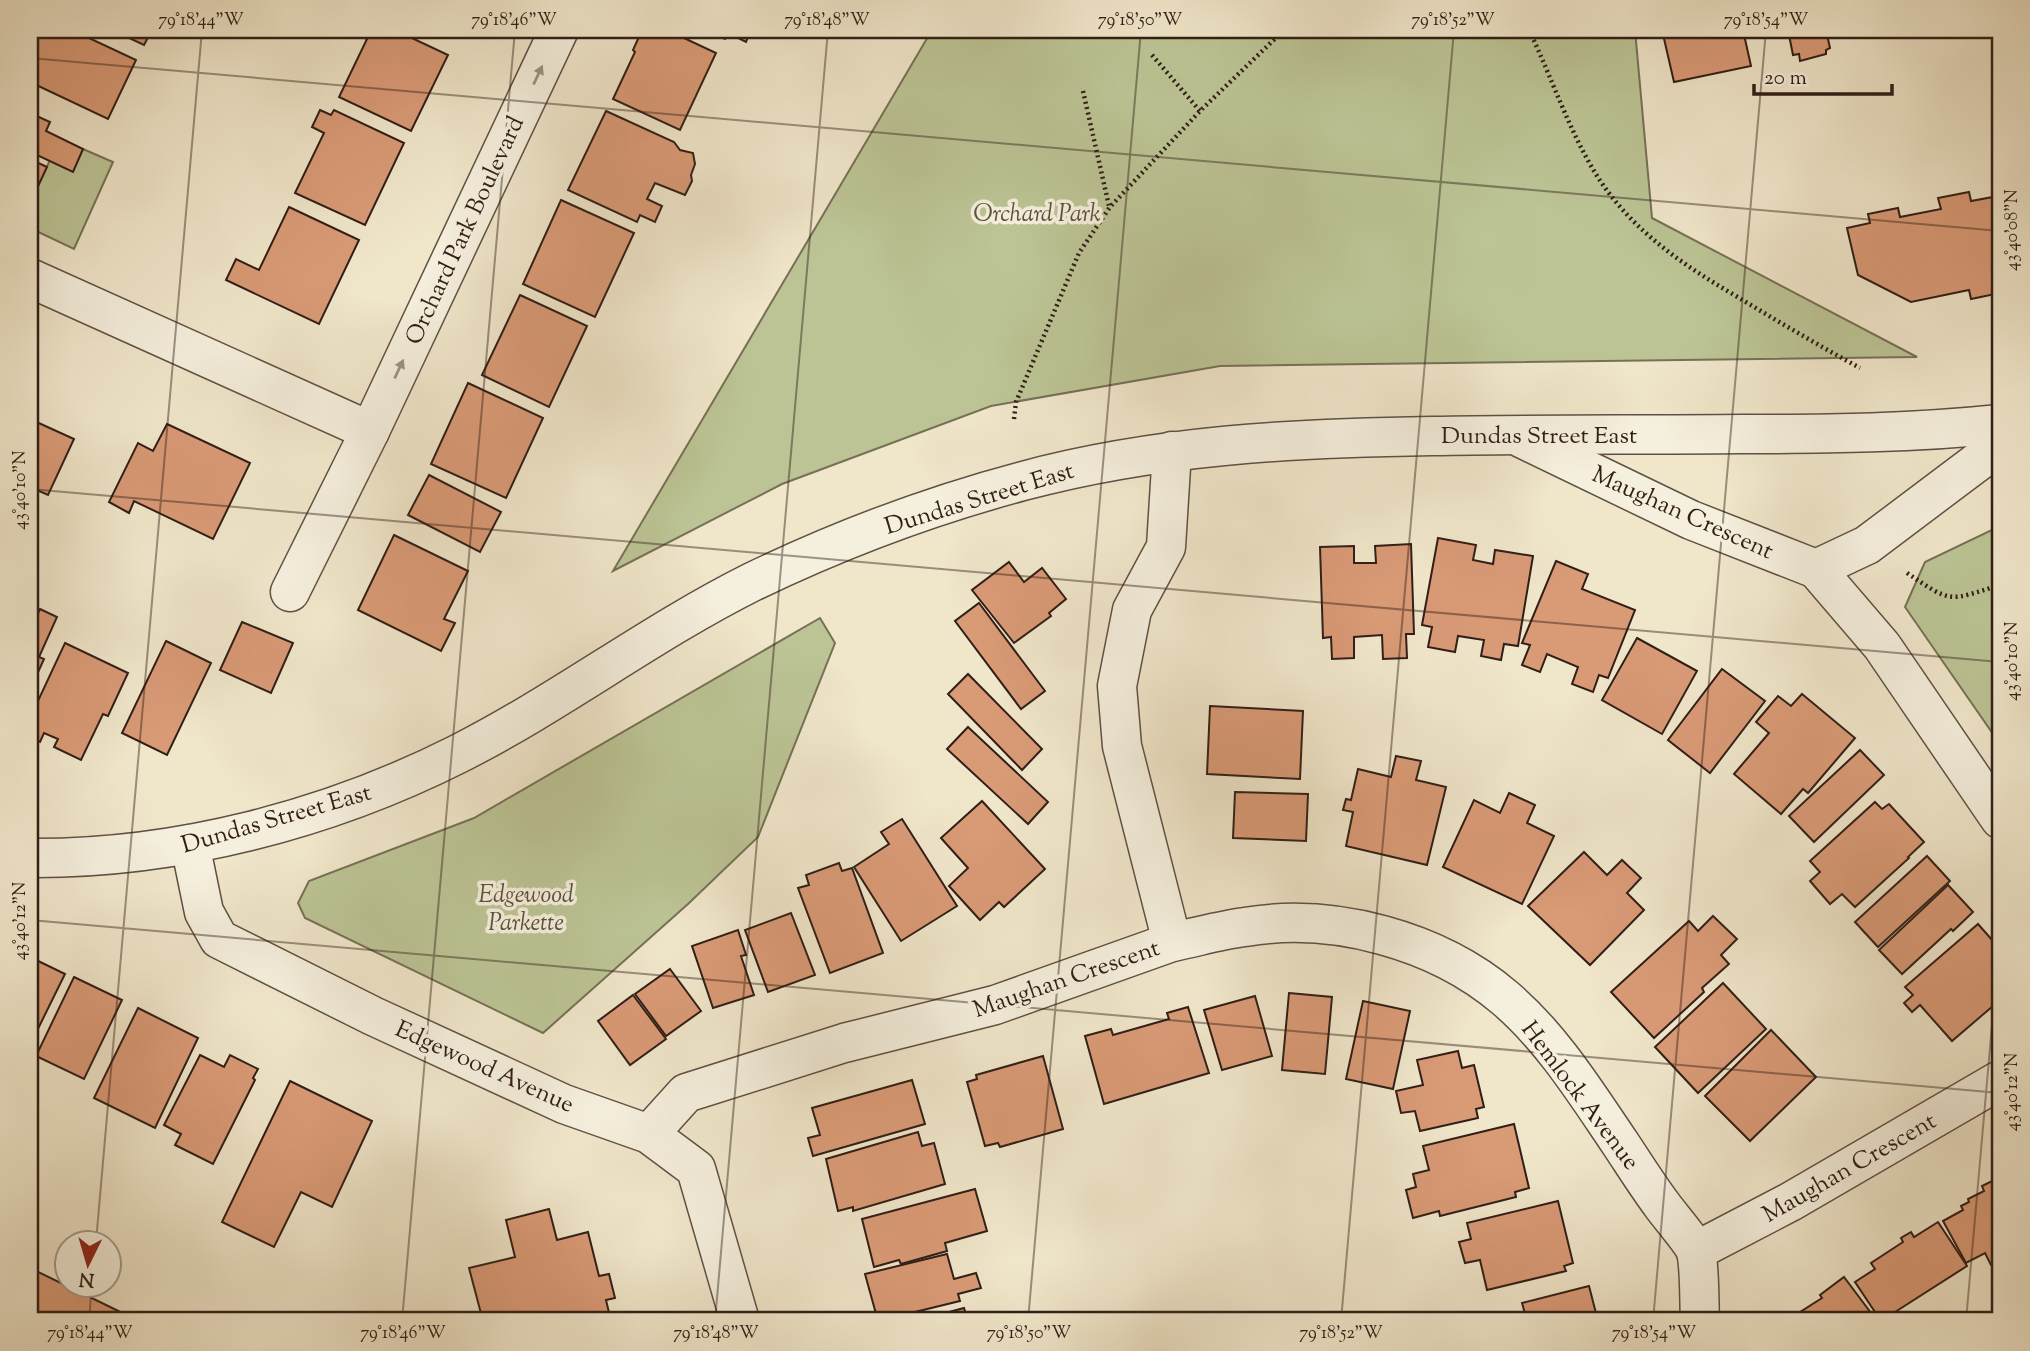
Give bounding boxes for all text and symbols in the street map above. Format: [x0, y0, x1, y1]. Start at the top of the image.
text: 79°18'44"W [158, 8, 244, 34]
text: 79°18'46"W [471, 8, 557, 34]
text: 79°18'48"W [784, 8, 870, 34]
text: 79°18'50"W [1098, 8, 1182, 34]
text: 79°18'52"W [1411, 8, 1495, 34]
text: 79°18'54"W [1724, 8, 1808, 34]
scale bar [1754, 52, 1892, 96]
text: 20 m [1764, 64, 1807, 94]
one-way arrow [532, 65, 544, 85]
street label: Orchard Park Boulevard [398, 110, 534, 351]
text: 43°40'08"N [2000, 189, 2026, 271]
park label: Orchard Park [973, 198, 1101, 232]
one-way arrow [394, 359, 405, 380]
street label: Dundas Street East [1441, 420, 1637, 454]
text: 43°40'10"N [8, 450, 34, 530]
street label: Dundas Street East [881, 455, 1078, 545]
street label: Maughan Crescent [1586, 459, 1778, 569]
text: 43°40'10"N [2000, 621, 2026, 701]
street label: Dundas Street East [178, 777, 376, 863]
park label: Edgewood Parkette [478, 879, 574, 941]
text: 43°40'12"N [8, 882, 34, 960]
street label: Maughan Crescent [969, 932, 1165, 1028]
street label: Edgewood Avenue [389, 1013, 579, 1123]
street label: Hemlock Avenue [1512, 1015, 1647, 1178]
text: 43°40'12"N [2000, 1053, 2026, 1131]
street label: Maughan Crescent [1757, 1105, 1943, 1232]
north arrow [52, 1228, 122, 1298]
text: N [78, 1264, 95, 1293]
text: 79°18'44"W [47, 1321, 133, 1347]
text: 79°18'46"W [360, 1321, 446, 1347]
text: 79°18'48"W [673, 1321, 759, 1347]
text: 79°18'50"W [987, 1321, 1071, 1347]
text: 79°18'52"W [1299, 1321, 1383, 1347]
text: 79°18'54"W [1612, 1321, 1696, 1347]

